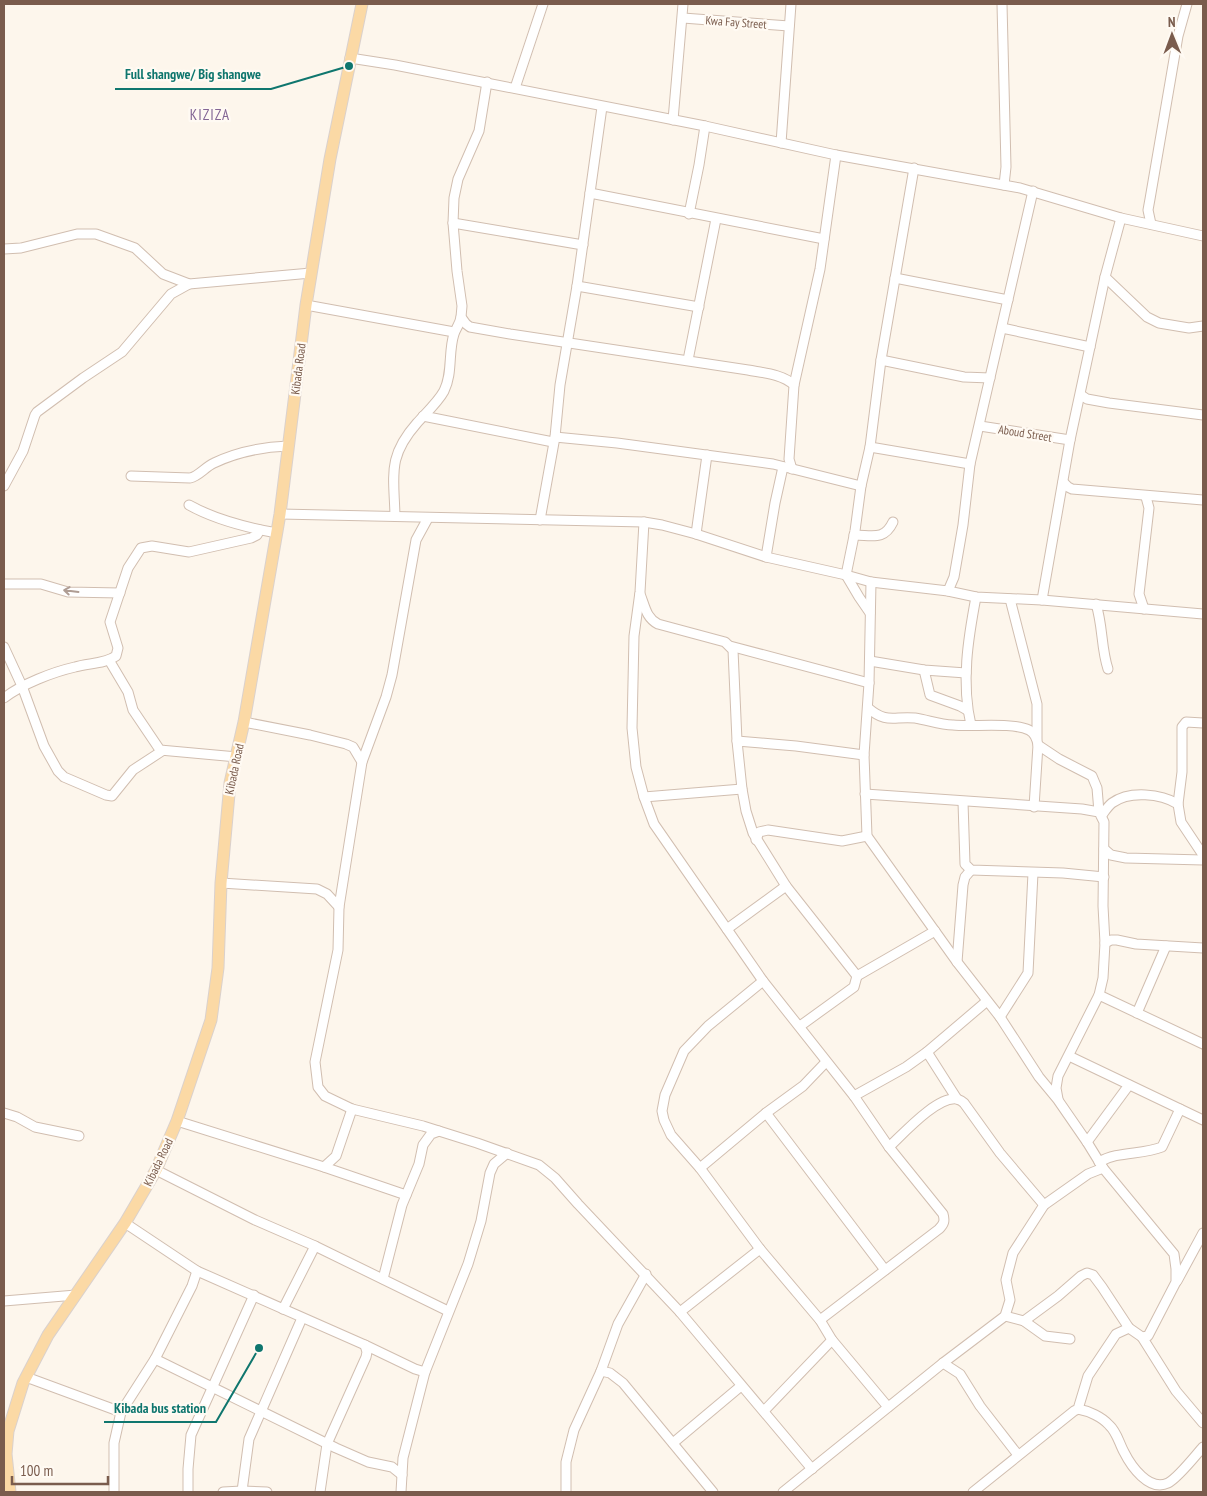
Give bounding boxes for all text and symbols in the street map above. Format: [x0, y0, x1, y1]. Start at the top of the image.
north arrow [1147, 10, 1197, 60]
street label: Kwa Fay Street [705, 12, 768, 32]
text: N [1168, 13, 1176, 31]
callout: Full shangwe/ Big shangwe [115, 60, 271, 89]
text: Full shangwe/ Big shangwe [125, 65, 261, 83]
district label: KIZIZA [190, 105, 230, 124]
street label: Kibada Road [287, 343, 309, 395]
street label: Aboud Street [997, 421, 1053, 445]
one-way arrow [64, 586, 80, 596]
street label: Kibada Road [221, 742, 247, 796]
street label: Kibada Road [140, 1136, 176, 1188]
callout: Kibada bus station [104, 1393, 216, 1422]
text: Kibada bus station [114, 1399, 206, 1417]
scale bar [12, 1454, 109, 1486]
text: 100 m [20, 1461, 53, 1480]

